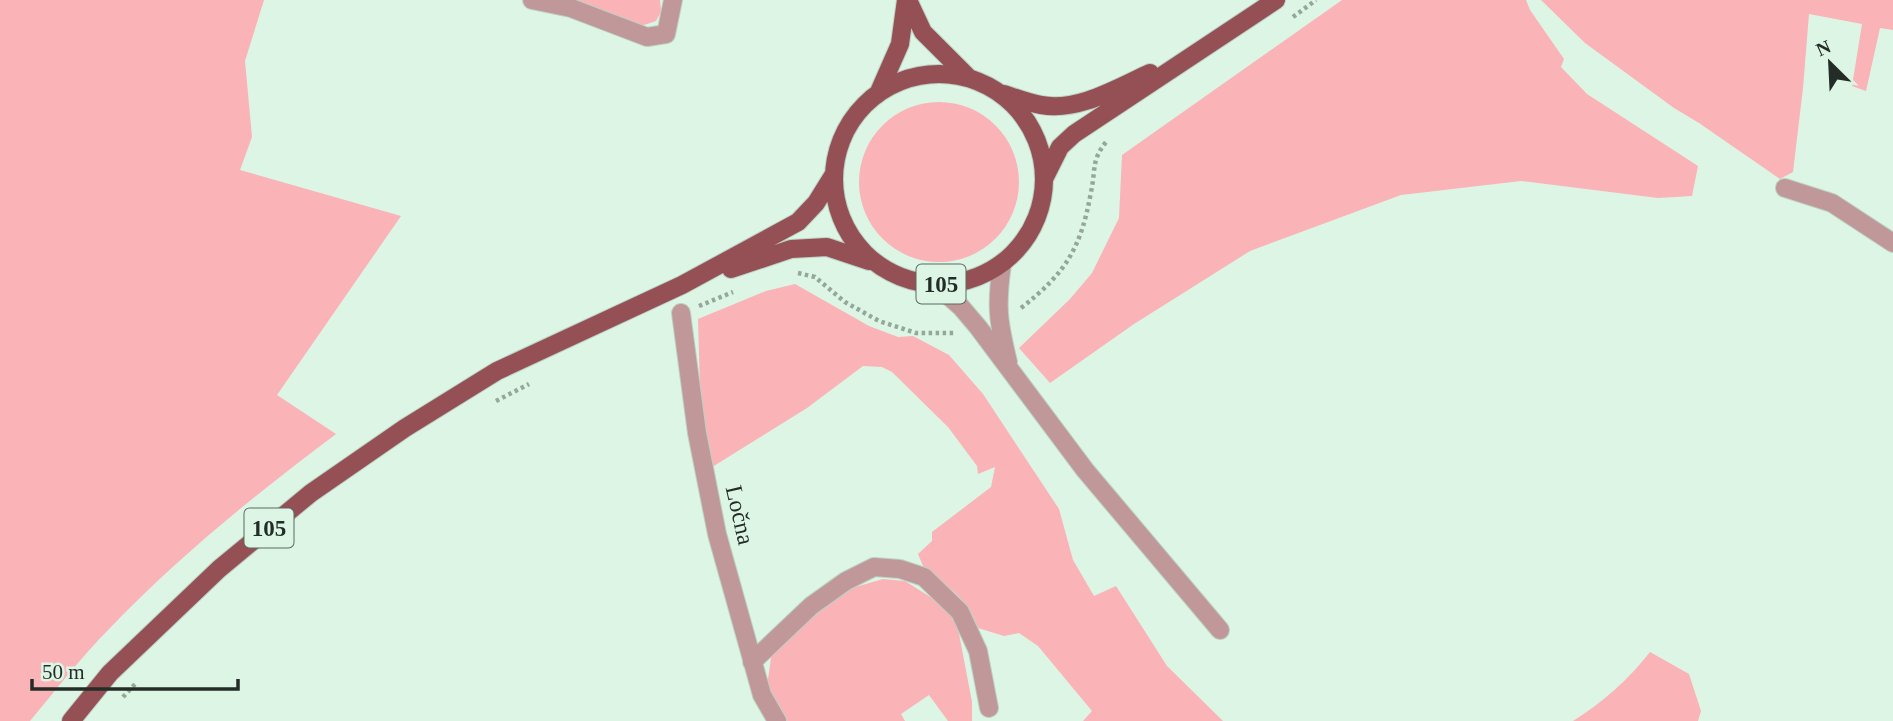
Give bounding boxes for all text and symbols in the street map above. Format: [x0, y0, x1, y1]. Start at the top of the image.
north arrow [1795, 28, 1865, 98]
text: N [1813, 35, 1834, 60]
road number: 105 [916, 264, 965, 304]
street label: Ločna [721, 483, 759, 547]
road number: 105 [244, 508, 294, 548]
scale bar [32, 648, 238, 692]
text: 50 m [42, 660, 85, 684]

